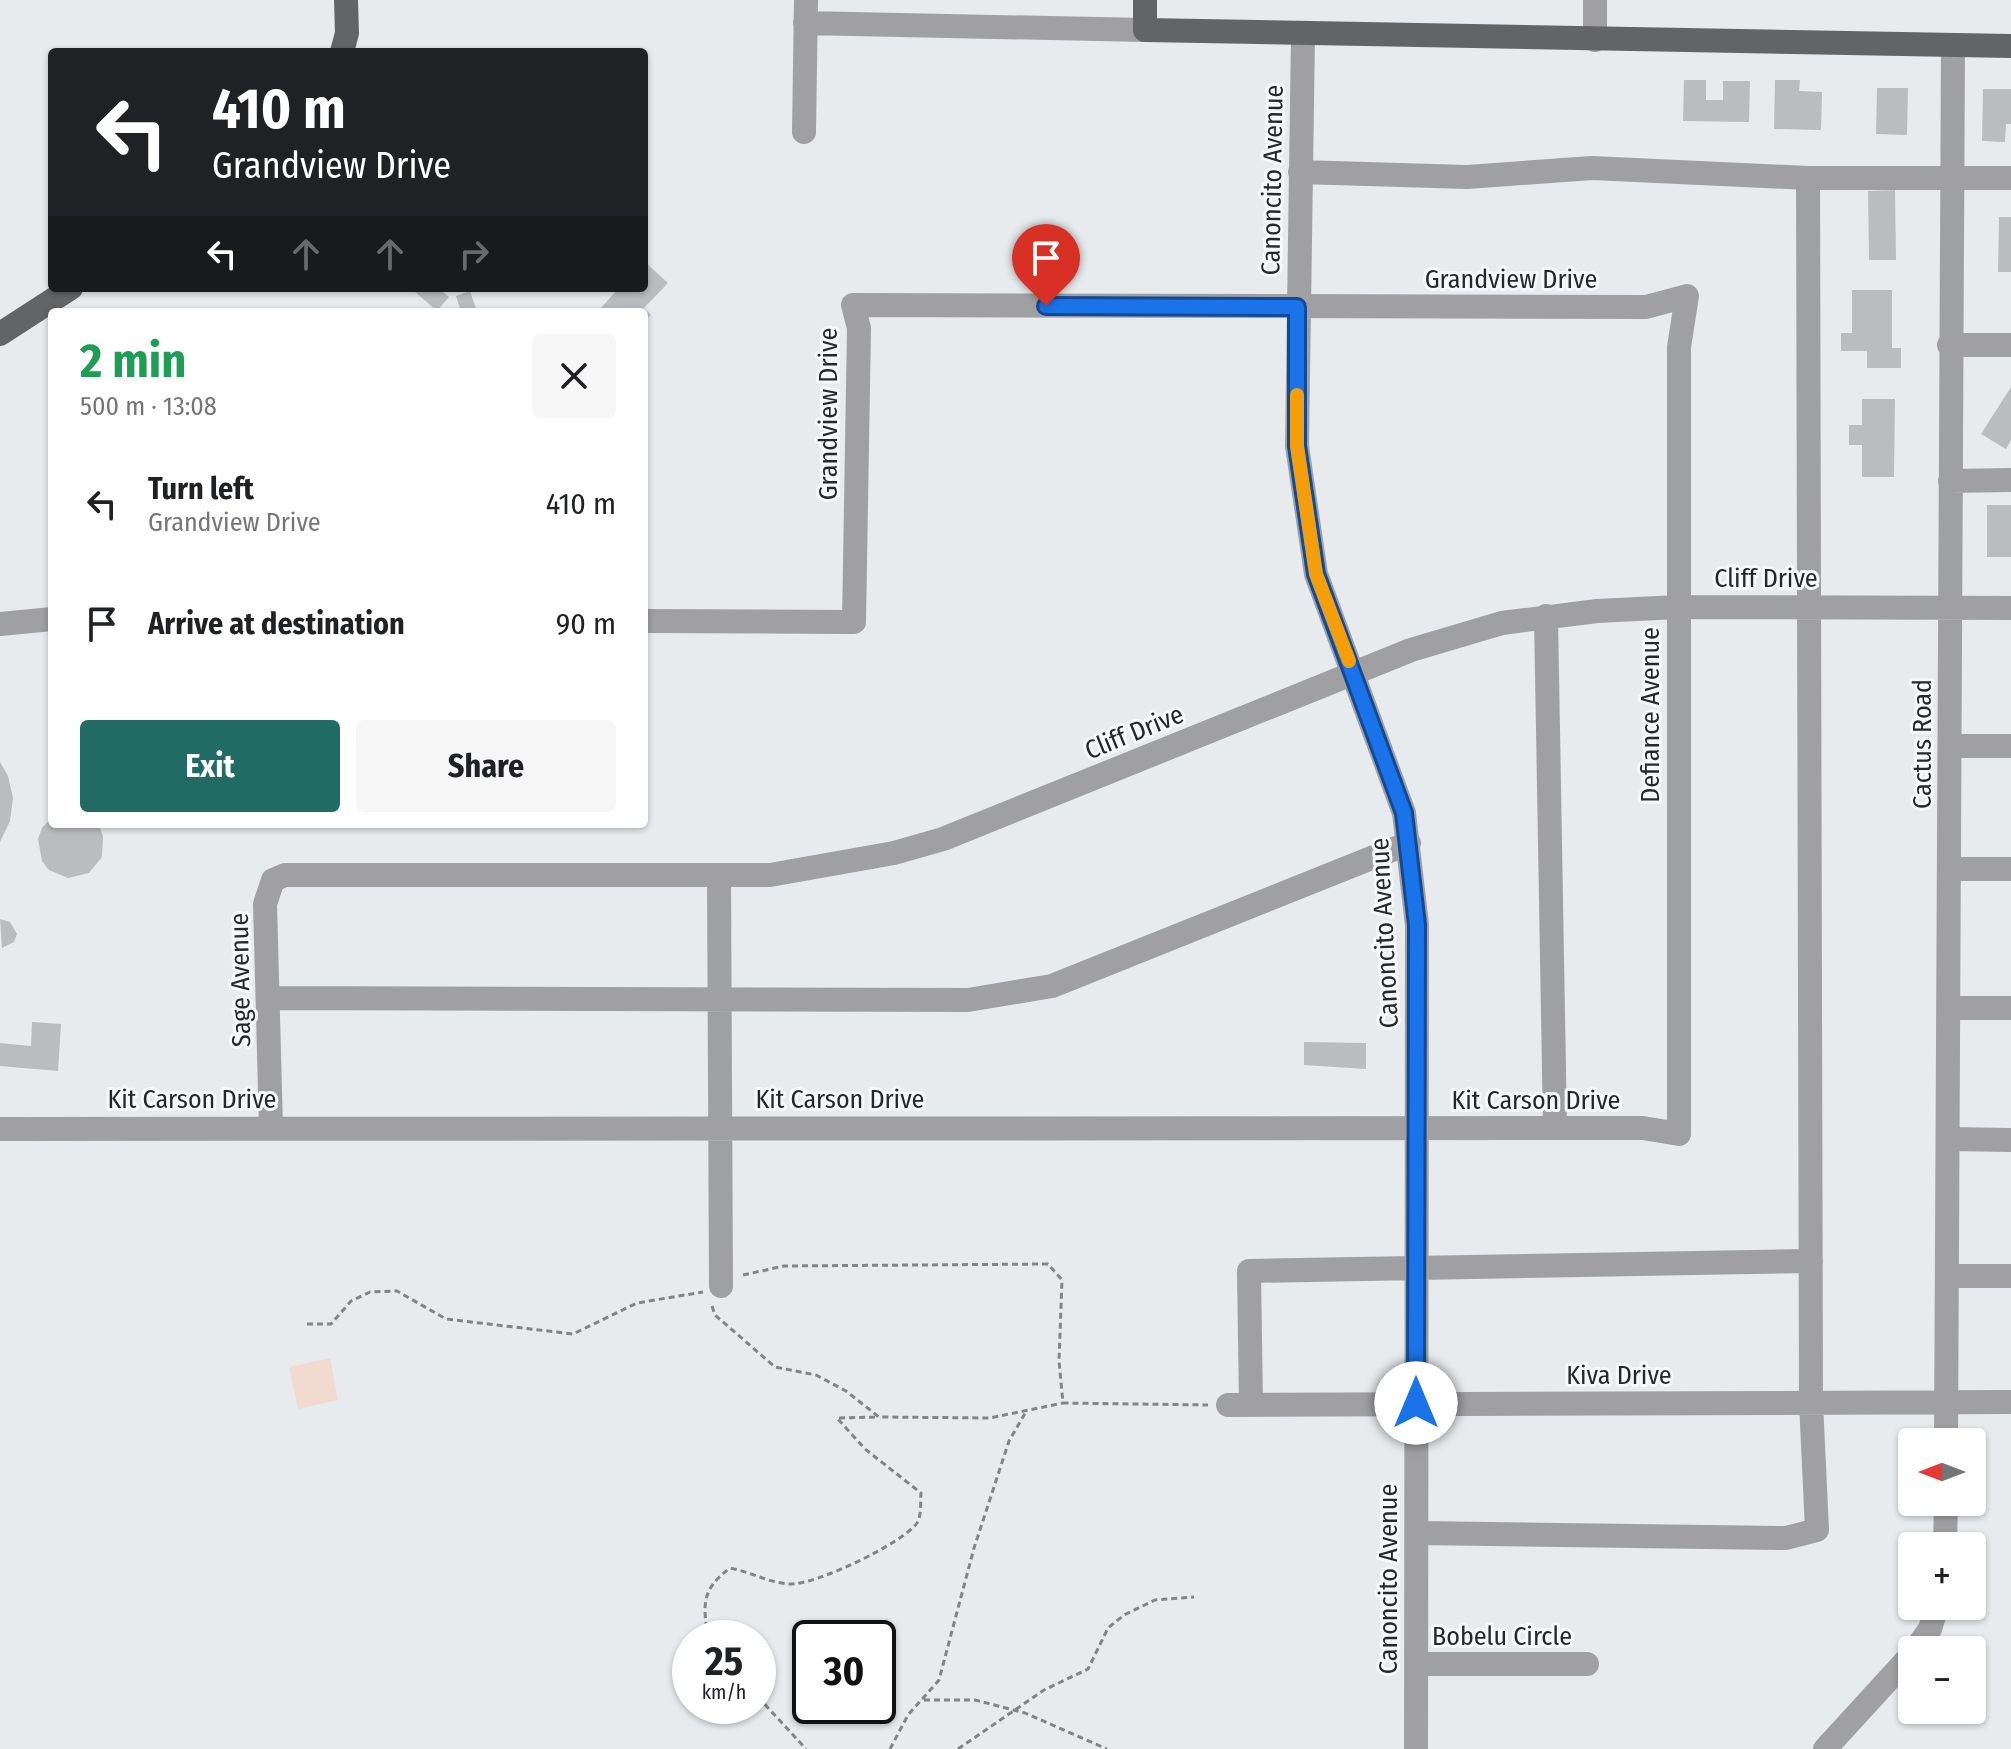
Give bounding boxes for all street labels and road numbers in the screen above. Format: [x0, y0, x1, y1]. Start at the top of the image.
street label: Canoncito Avenue [1255, 85, 1290, 276]
street label: Grandview Drive [1425, 264, 1597, 295]
street label: Grandview Drive [813, 328, 844, 500]
street label: Cliff Drive [1714, 563, 1818, 594]
street label: Defiance Avenue [1635, 627, 1666, 803]
street label: Cactus Road [1907, 679, 1938, 809]
street label: Cliff Drive [1080, 699, 1188, 766]
street label: Canoncito Avenue [1364, 837, 1405, 1029]
street label: Sage Avenue [224, 913, 257, 1047]
street label: Kit Carson Drive [108, 1084, 276, 1115]
street label: Kit Carson Drive [756, 1084, 924, 1115]
street label: Kit Carson Drive [1452, 1085, 1620, 1116]
street label: Kiva Drive [1566, 1360, 1672, 1391]
street label: Canoncito Avenue [1373, 1484, 1404, 1674]
street label: Bobelu Circle [1432, 1621, 1572, 1652]

